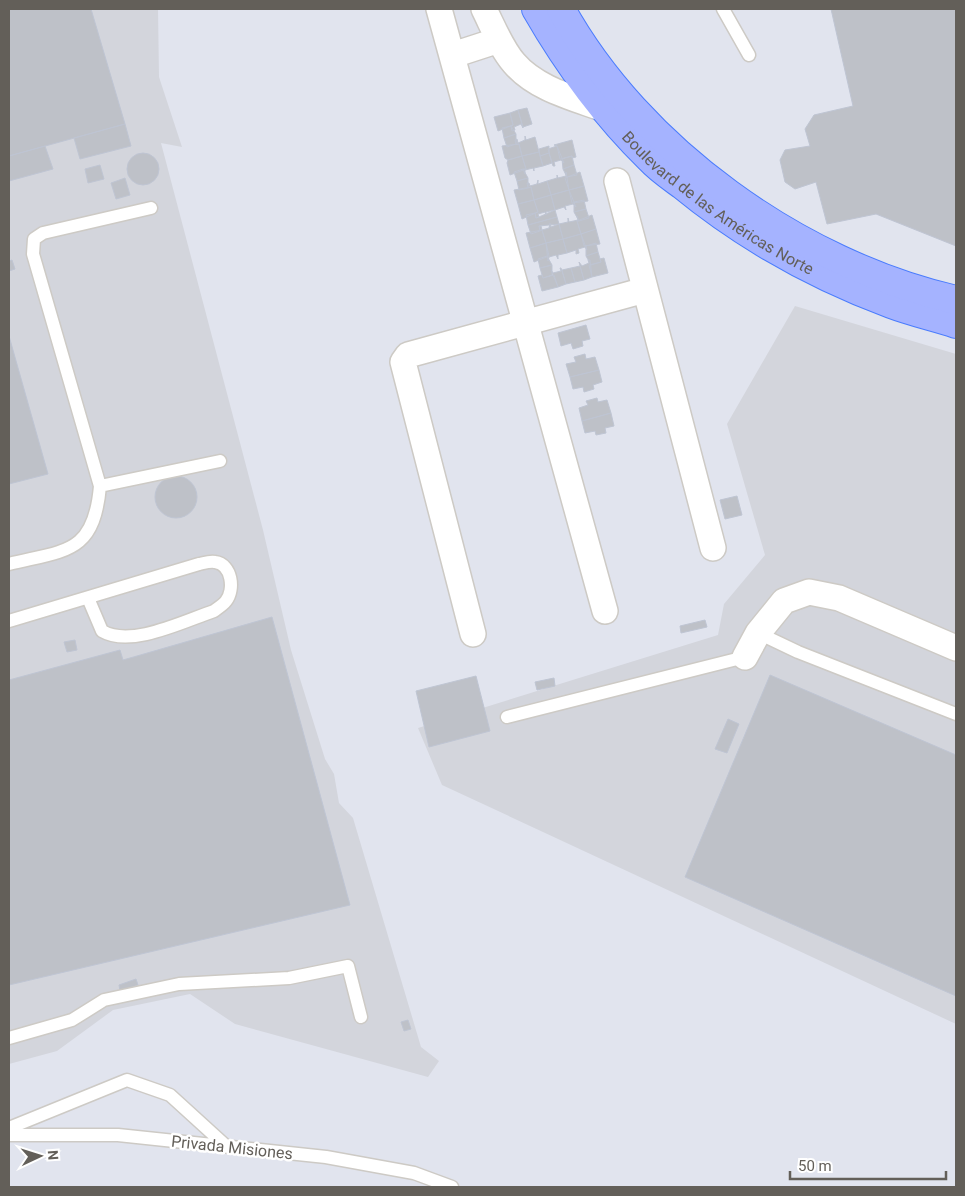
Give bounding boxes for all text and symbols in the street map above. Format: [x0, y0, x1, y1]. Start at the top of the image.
street label: Boulevard de las Américas Norte [618, 127, 817, 279]
north arrow [15, 1131, 65, 1181]
street label: Privada Misiones [170, 1132, 294, 1163]
scale bar [790, 1148, 946, 1180]
text: N [45, 1150, 61, 1161]
text: 50 m [798, 1157, 832, 1175]

